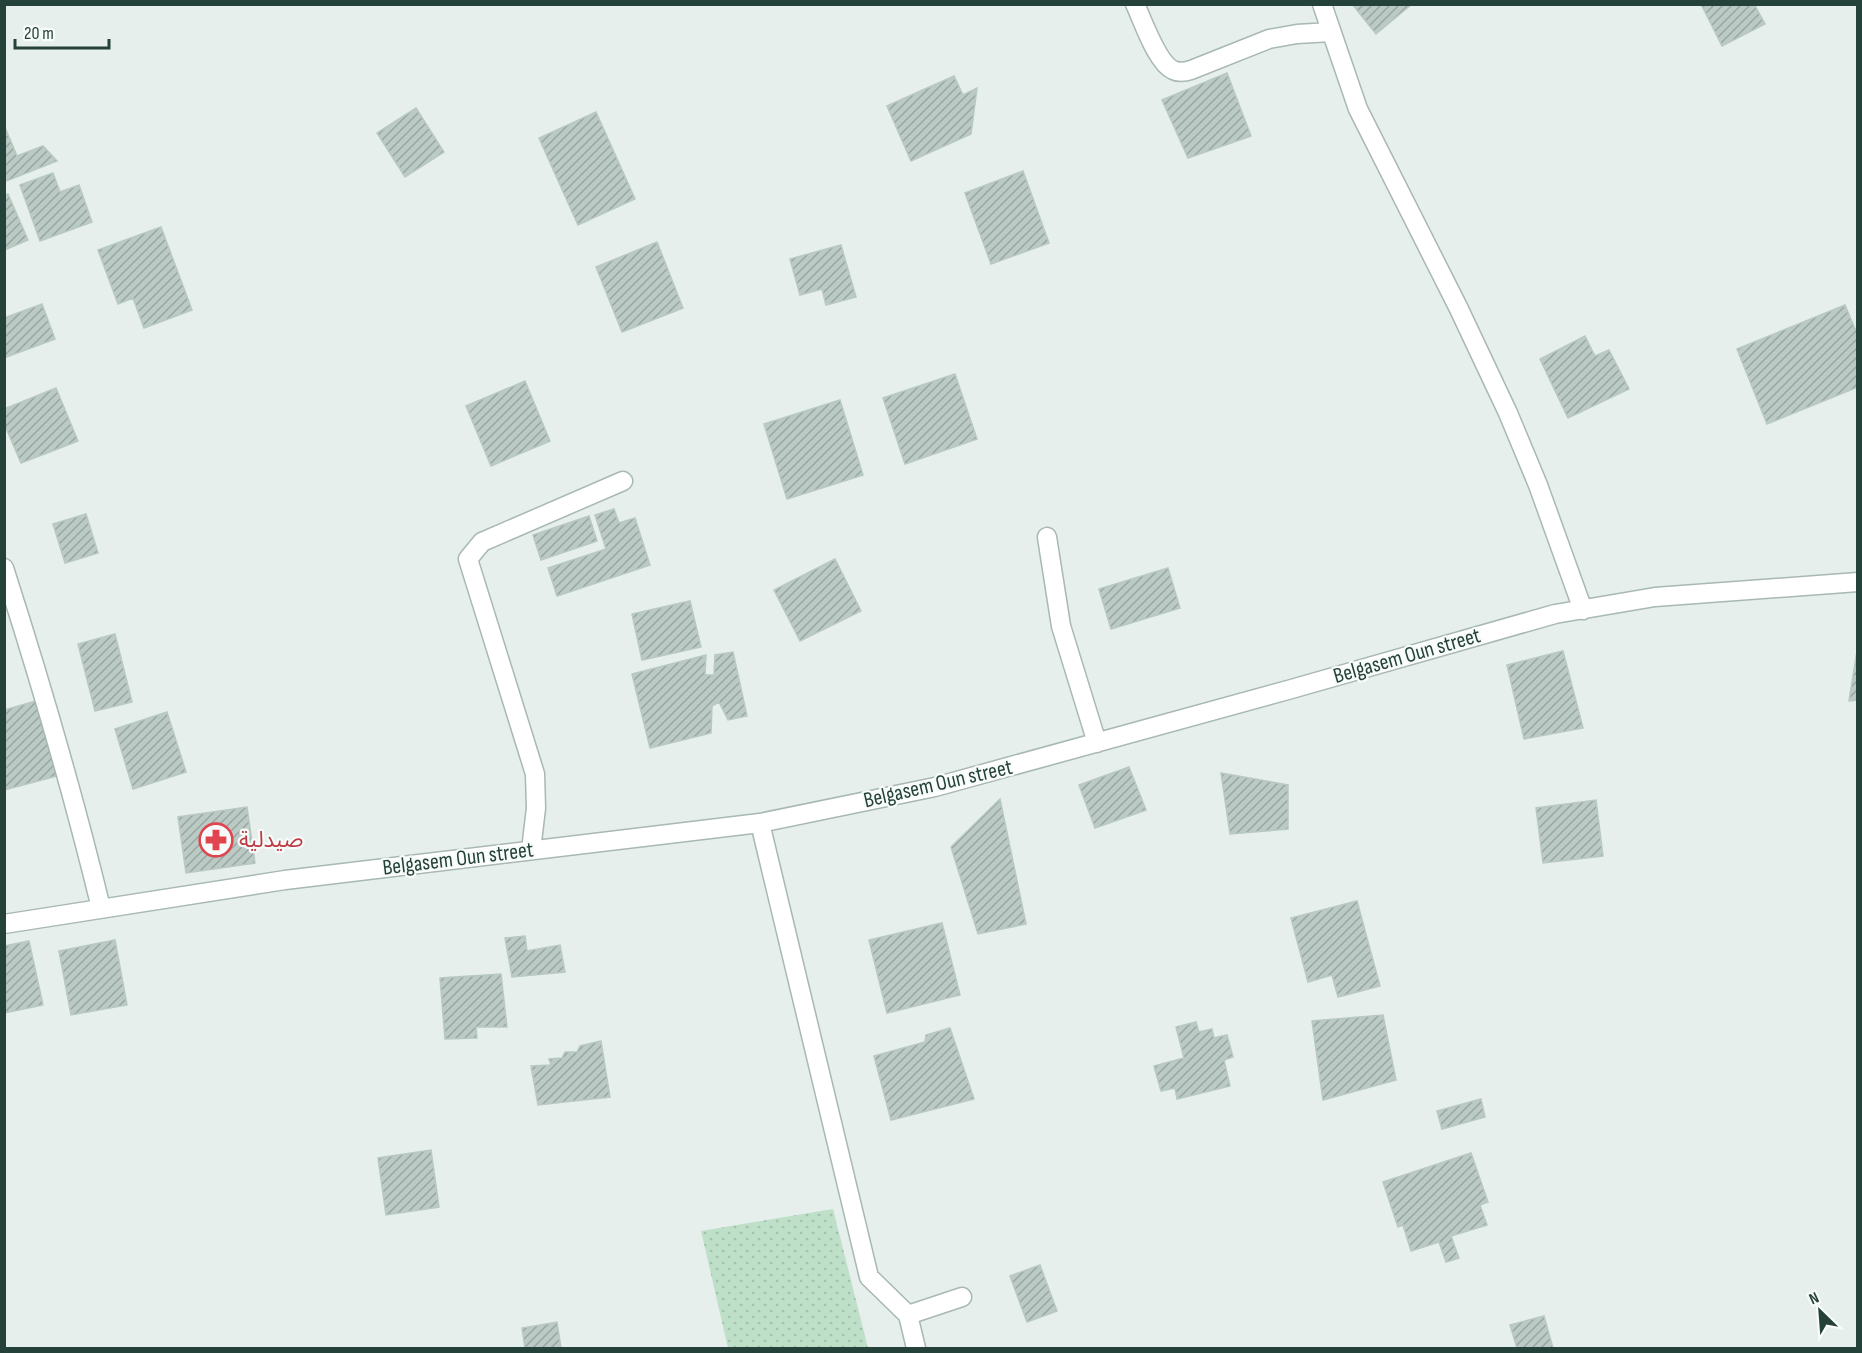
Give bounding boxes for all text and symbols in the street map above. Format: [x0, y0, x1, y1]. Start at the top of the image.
scale bar [15, 12, 110, 50]
text: 20 m [24, 23, 54, 44]
street label: Belgasem Oun street [1330, 622, 1484, 690]
street label: Belgasem Oun street [861, 754, 1015, 814]
pharmacy icon: صيدلية [198, 822, 234, 858]
place label: صيدلية [239, 827, 303, 854]
street label: Belgasem Oun street [381, 836, 535, 882]
north arrow [1790, 1281, 1850, 1341]
text: N [1806, 1288, 1822, 1309]

